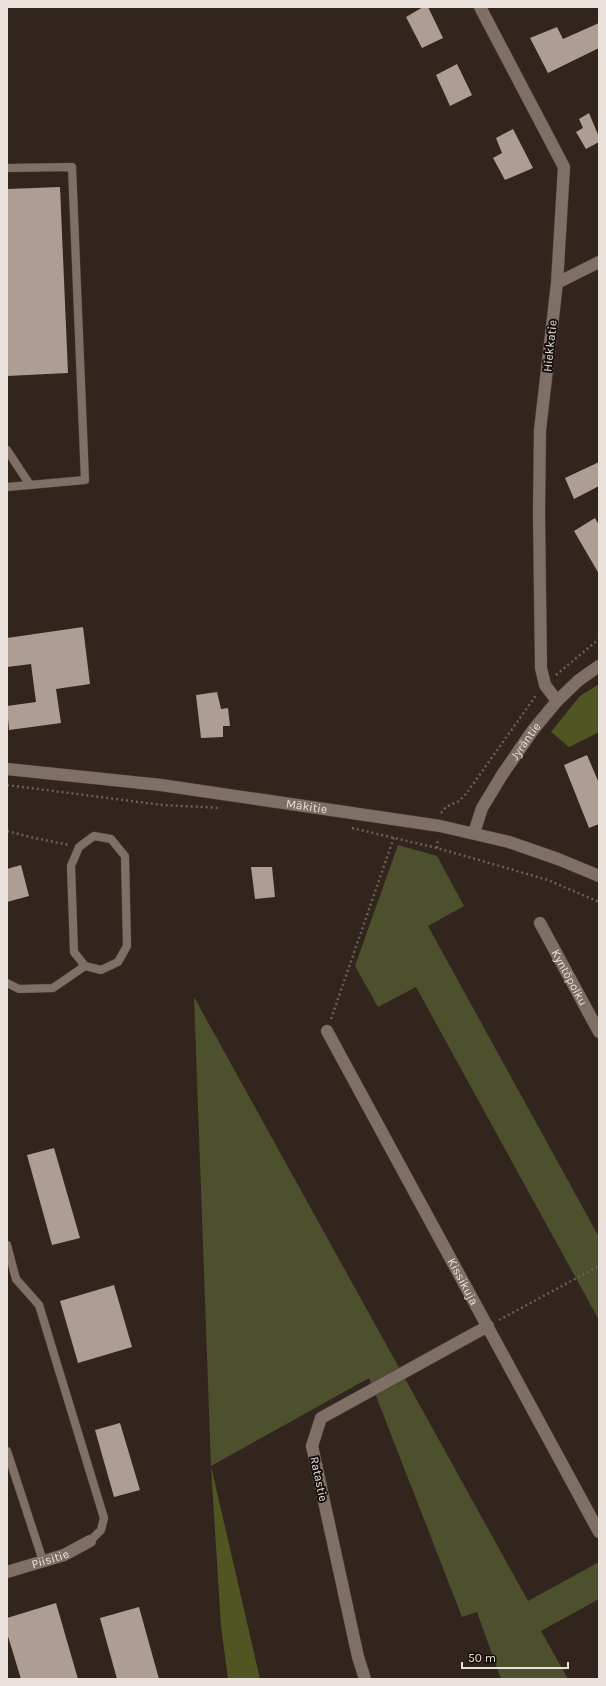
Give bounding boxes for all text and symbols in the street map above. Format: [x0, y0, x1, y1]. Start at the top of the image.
street label: Hiekkatie [540, 319, 560, 373]
street label: Jyräntie [507, 719, 543, 763]
street label: Mäkitie [285, 796, 328, 816]
street label: Kyntöpolku [549, 947, 590, 1008]
street label: Kissikuja [445, 1255, 481, 1307]
street label: Ratastie [307, 1455, 331, 1503]
street label: Piisitie [30, 1547, 71, 1571]
scale bar [462, 1644, 568, 1670]
text: 50 m [468, 1651, 496, 1665]

